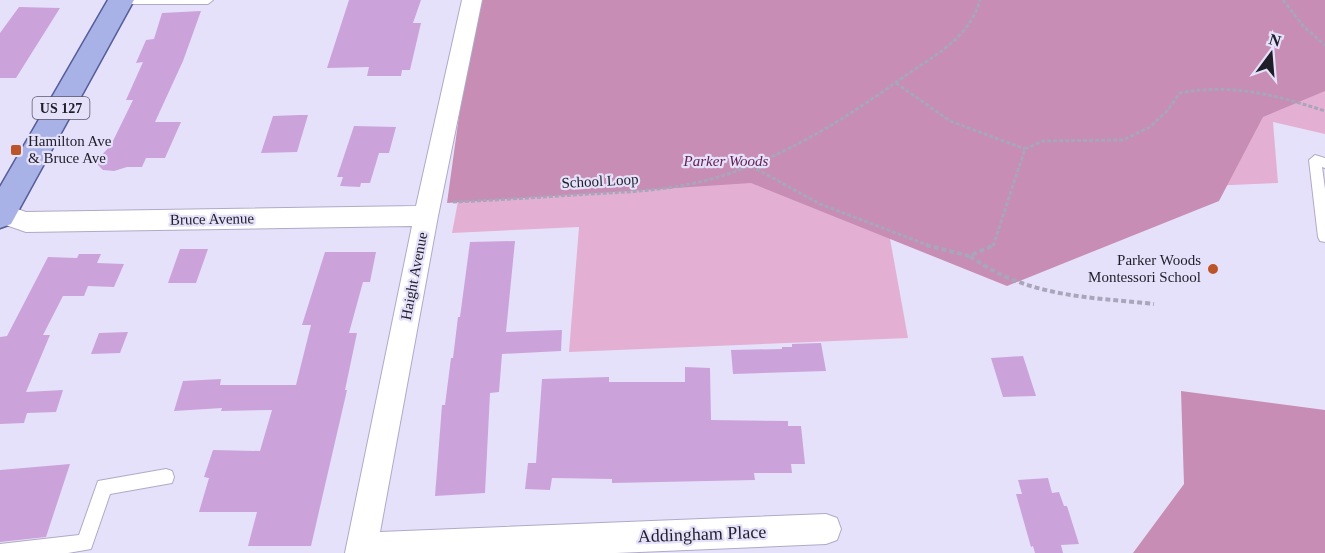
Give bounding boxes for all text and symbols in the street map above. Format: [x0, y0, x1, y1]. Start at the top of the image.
north arrow [1241, 24, 1301, 84]
text: N [1267, 30, 1283, 50]
road number: US 127 [32, 97, 90, 119]
place label: Hamilton Ave & Bruce Ave [28, 133, 112, 166]
marker: Hamilton Ave & Bruce Ave [9, 143, 23, 157]
park label: Parker Woods [683, 153, 769, 169]
street label: School Loop [561, 171, 639, 191]
street label: Bruce Avenue [170, 210, 255, 228]
street label: Haight Avenue [398, 230, 430, 321]
place label: Parker Woods Montessori School [1088, 252, 1201, 285]
marker: Parker Woods Montessori School [1206, 262, 1220, 276]
street label: Addingham Place [637, 522, 767, 546]

